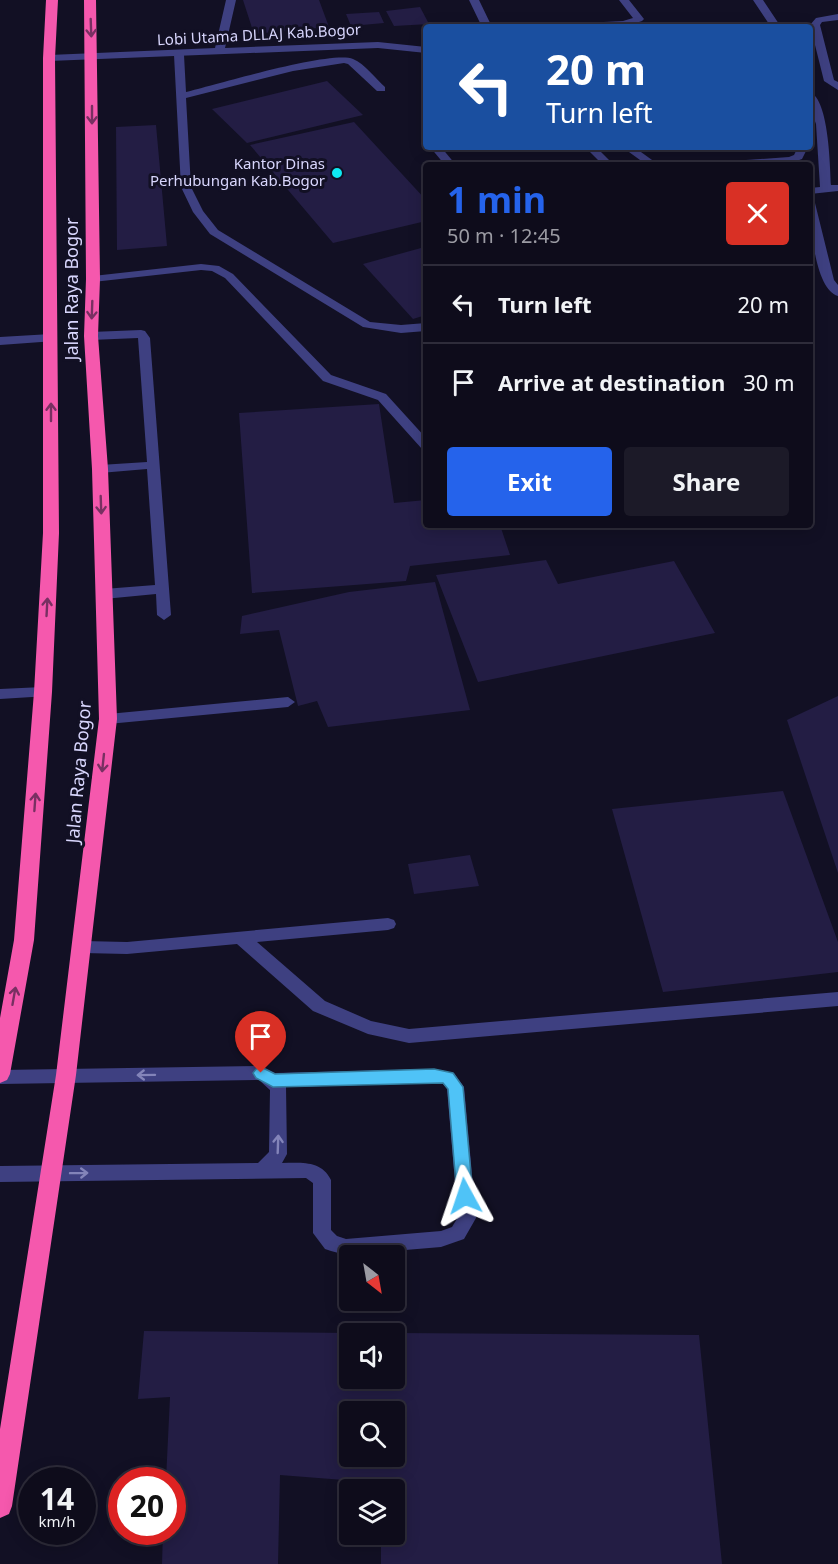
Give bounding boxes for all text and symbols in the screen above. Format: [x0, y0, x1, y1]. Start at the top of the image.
one-way arrow [85, 18, 97, 38]
street label: Lobi Utama DLLAJ Kab.Bogor [156, 19, 362, 49]
text: 20 m [546, 40, 646, 97]
icon: left [447, 48, 525, 126]
text: Turn left [546, 94, 652, 131]
one-way arrow [87, 105, 98, 125]
place label: Kantor Dinas Perhubungan Kab.Bogor [150, 153, 325, 190]
marker: Kantor Dinas Perhubungan Kab.Bogor [330, 166, 344, 180]
text: 1 min [447, 175, 546, 224]
button: close [726, 182, 789, 245]
street label: Jalan Raya Bogor [59, 217, 83, 362]
text: 50 m · 12:45 [447, 222, 561, 249]
icon: left [447, 288, 480, 321]
text: Turn left [498, 289, 592, 319]
text: 20 m [738, 289, 789, 319]
one-way arrow [87, 300, 98, 320]
icon: arrive [447, 366, 480, 399]
text: Arrive at destination [498, 367, 725, 397]
text: 30 m [743, 367, 795, 397]
one-way arrow [45, 403, 57, 423]
button: Exit [447, 447, 612, 516]
button: Share [624, 447, 789, 516]
one-way arrow [95, 495, 106, 515]
one-way arrow [42, 598, 53, 618]
street label: Jalan Raya Bogor [60, 699, 96, 846]
one-way arrow [97, 752, 108, 772]
one-way arrow [30, 792, 41, 812]
one-way arrow [9, 986, 20, 1006]
pin [235, 1011, 286, 1073]
icon: arrive [244, 1020, 277, 1053]
one-way arrow [136, 1069, 156, 1081]
one-way arrow [273, 1135, 284, 1154]
position arrow [433, 1164, 497, 1228]
one-way arrow [69, 1167, 89, 1179]
north arrow [339, 1245, 405, 1311]
map controls [339, 1245, 405, 1545]
button: sound [339, 1323, 405, 1389]
button: search [339, 1401, 405, 1467]
speed limit sign: 20 [108, 1467, 186, 1545]
text: 14 [40, 1478, 74, 1519]
button: layers [339, 1479, 405, 1545]
text: km/h [39, 1511, 75, 1531]

